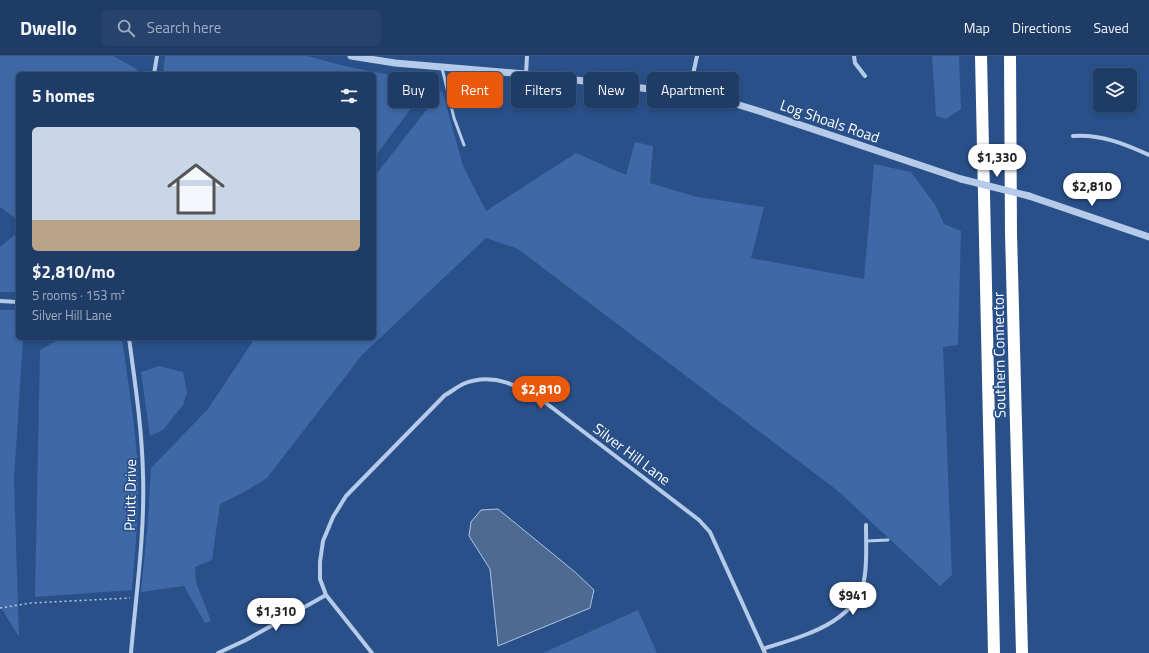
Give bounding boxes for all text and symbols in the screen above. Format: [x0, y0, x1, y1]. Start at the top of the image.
search box [101, 10, 381, 46]
text: Dwello [20, 13, 77, 42]
text: Search here [147, 16, 221, 39]
icon: search [115, 17, 137, 39]
text: Map [964, 17, 990, 38]
text: Directions [1012, 17, 1071, 38]
text: Saved [1093, 17, 1129, 38]
map controls [1093, 68, 1137, 112]
button: layers [1093, 68, 1137, 112]
chip: Buy [388, 72, 439, 108]
chip: Rent [447, 72, 503, 108]
chip: Filters [511, 72, 576, 108]
chip: New [584, 72, 639, 108]
chip: Apartment [647, 72, 739, 108]
text: 5 homes [32, 83, 95, 109]
icon: filters [338, 85, 360, 107]
street label: Log Shoals Road [777, 93, 883, 149]
pin: $1,330 [964, 144, 1030, 178]
text: $1,330 [977, 147, 1017, 167]
icon: home [160, 153, 232, 225]
pin: $2,810 [1059, 173, 1125, 207]
text: $2,810 [1072, 176, 1112, 196]
text: $2,810/mo [32, 259, 115, 285]
text: 5 rooms · 153 m² [32, 285, 125, 305]
street label: Southern Connector [986, 292, 1012, 418]
text: Silver Hill Lane [32, 305, 112, 325]
pin: $2,810 [508, 376, 574, 410]
text: $2,810 [521, 379, 561, 399]
street label: Silver Hill Lane [588, 417, 676, 491]
street label: Pruitt Drive [118, 459, 142, 531]
pin: $941 [829, 582, 877, 616]
text: $941 [838, 585, 868, 605]
pin: $1,310 [243, 598, 309, 632]
text: $1,310 [256, 601, 296, 621]

